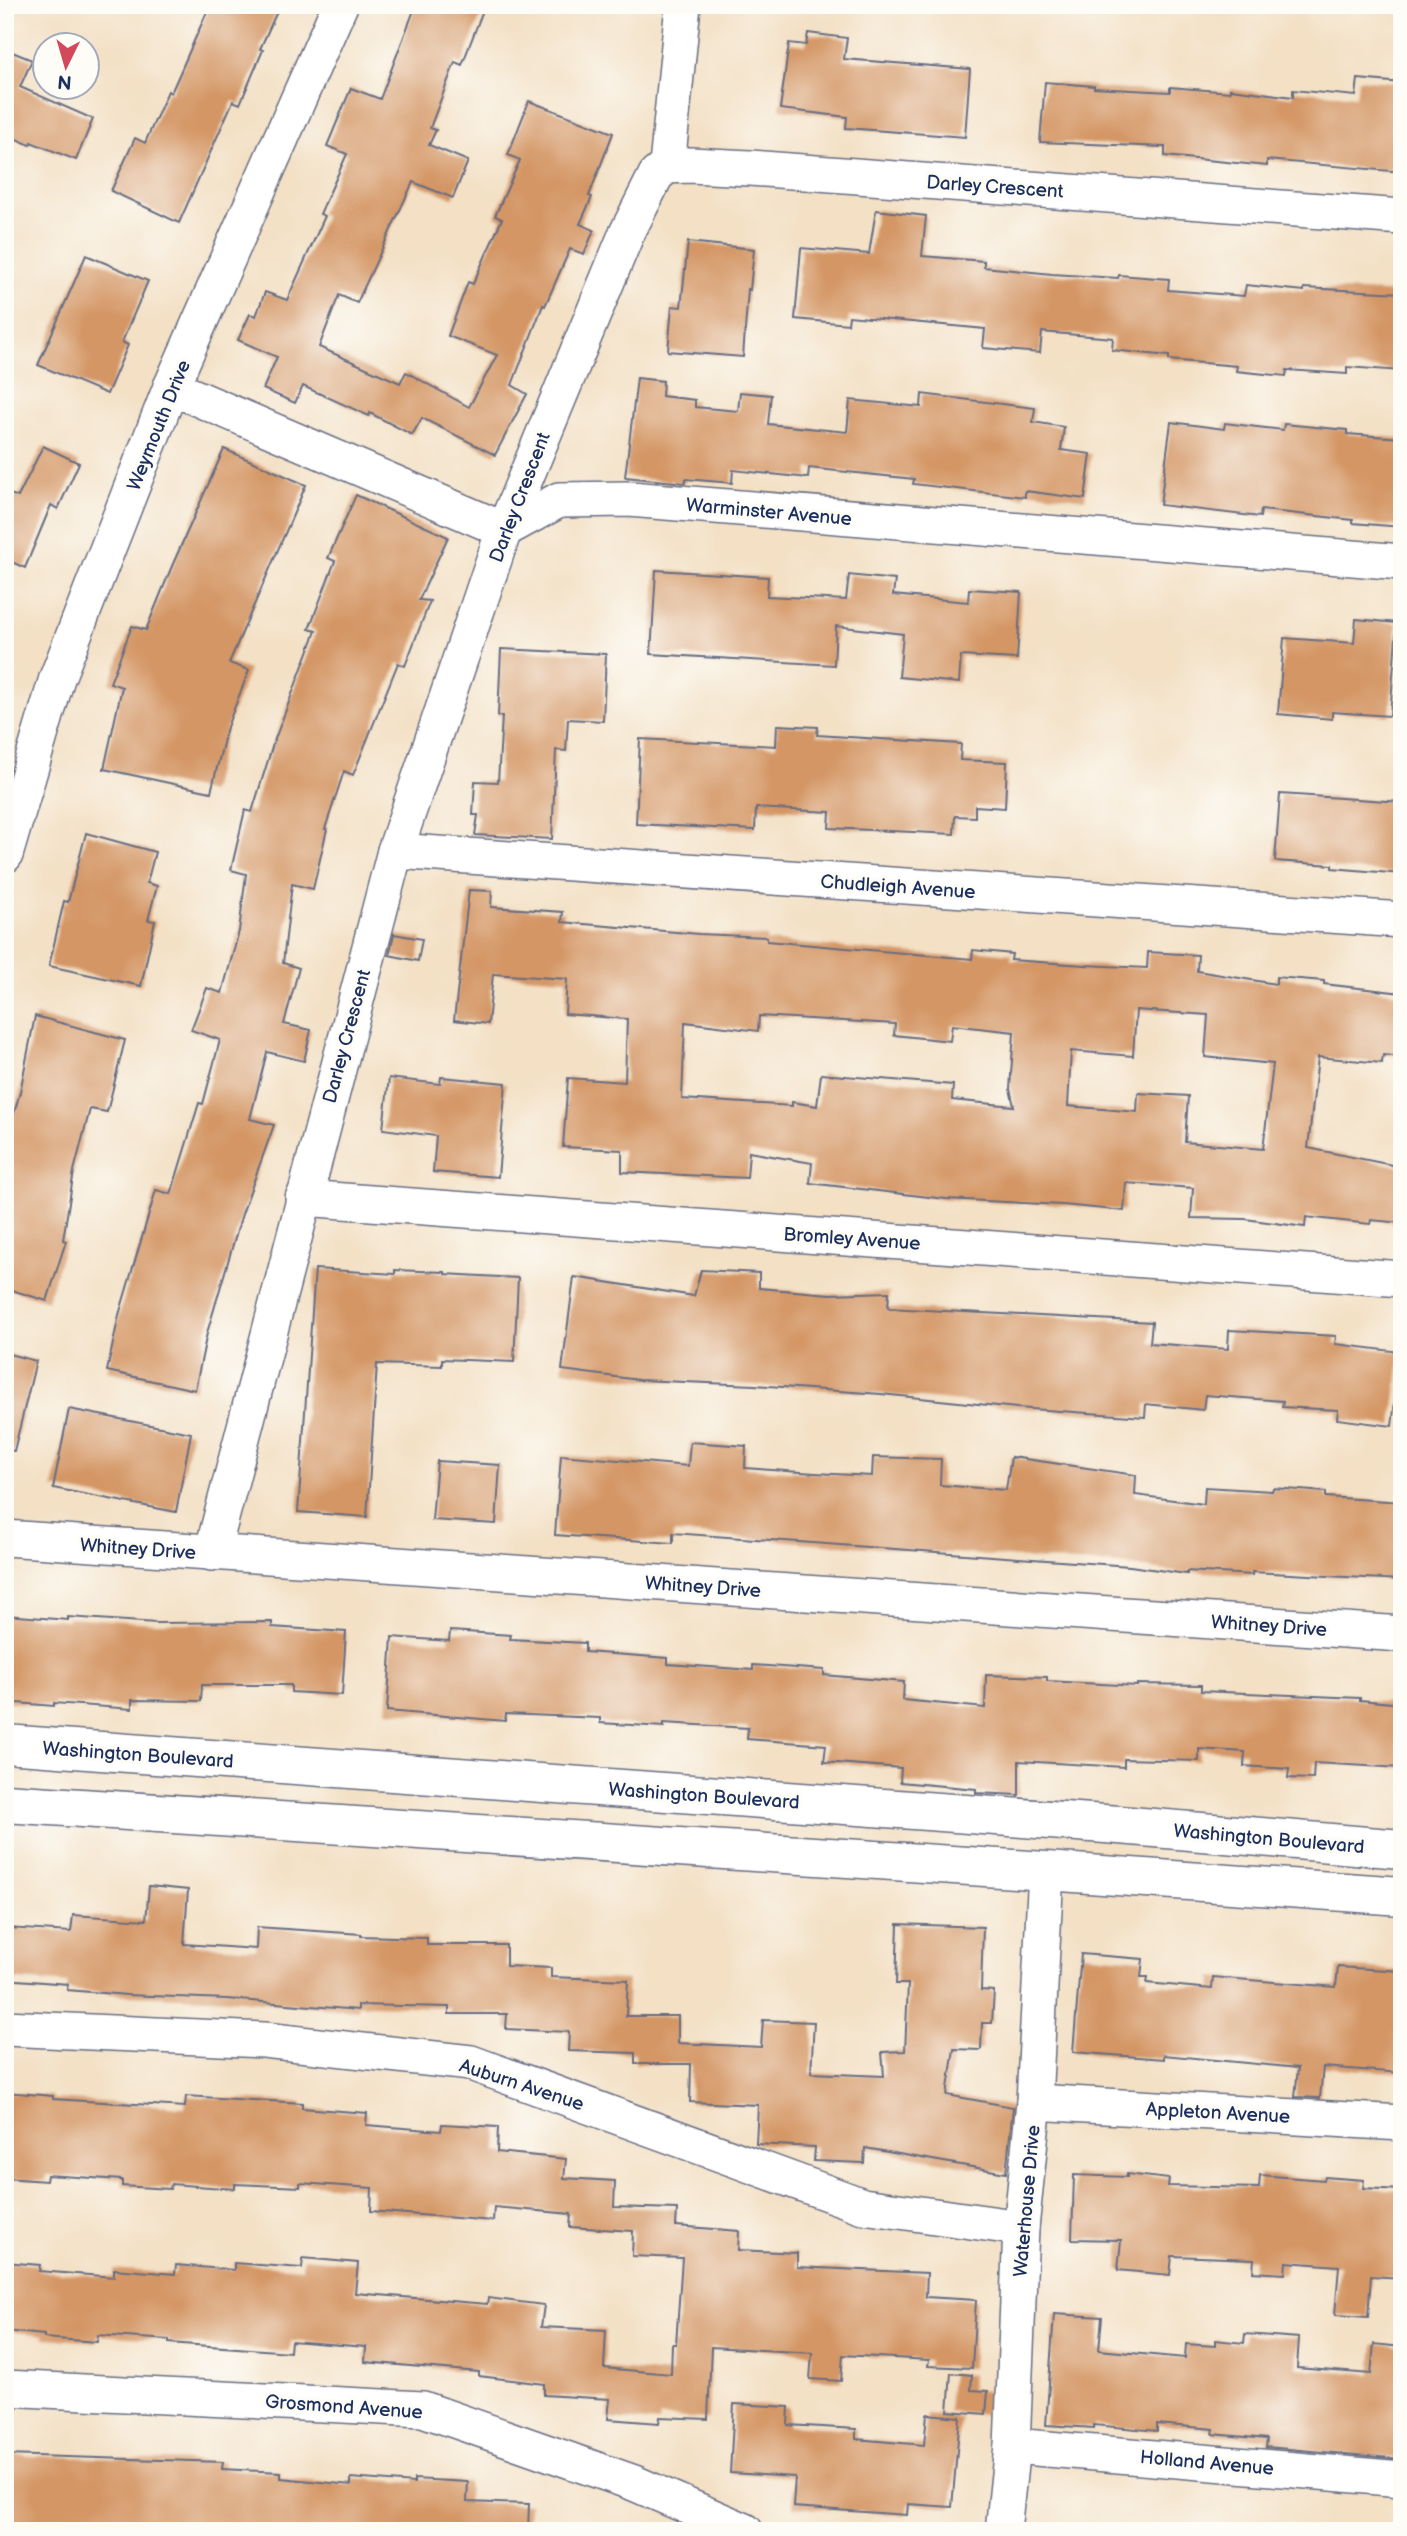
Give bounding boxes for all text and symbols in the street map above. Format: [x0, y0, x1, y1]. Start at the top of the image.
north arrow [32, 32, 102, 102]
text: N [57, 69, 73, 94]
street label: Darley Crescent [926, 171, 1064, 204]
street label: Weymouth Drive [123, 357, 196, 494]
street label: Darley Crescent [485, 429, 556, 566]
street label: Warminster Avenue [685, 494, 853, 531]
street label: Chudleigh Avenue [819, 871, 976, 904]
street label: Darley Crescent [319, 967, 376, 1106]
street label: Bromley Avenue [783, 1223, 921, 1256]
street label: Whitney Drive [79, 1534, 197, 1565]
street label: Whitney Drive [644, 1572, 762, 1603]
street label: Whitney Drive [1210, 1611, 1328, 1642]
street label: Washington Boulevard [42, 1737, 234, 1774]
street label: Washington Boulevard [608, 1778, 800, 1815]
street label: Washington Boulevard [1173, 1820, 1365, 1859]
street label: Auburn Avenue [456, 2054, 587, 2116]
street label: Appleton Avenue [1145, 2098, 1291, 2129]
street label: Waterhouse Drive [1009, 2124, 1046, 2278]
street label: Grosmond Avenue [264, 2391, 423, 2424]
street label: Holland Avenue [1139, 2446, 1275, 2481]

